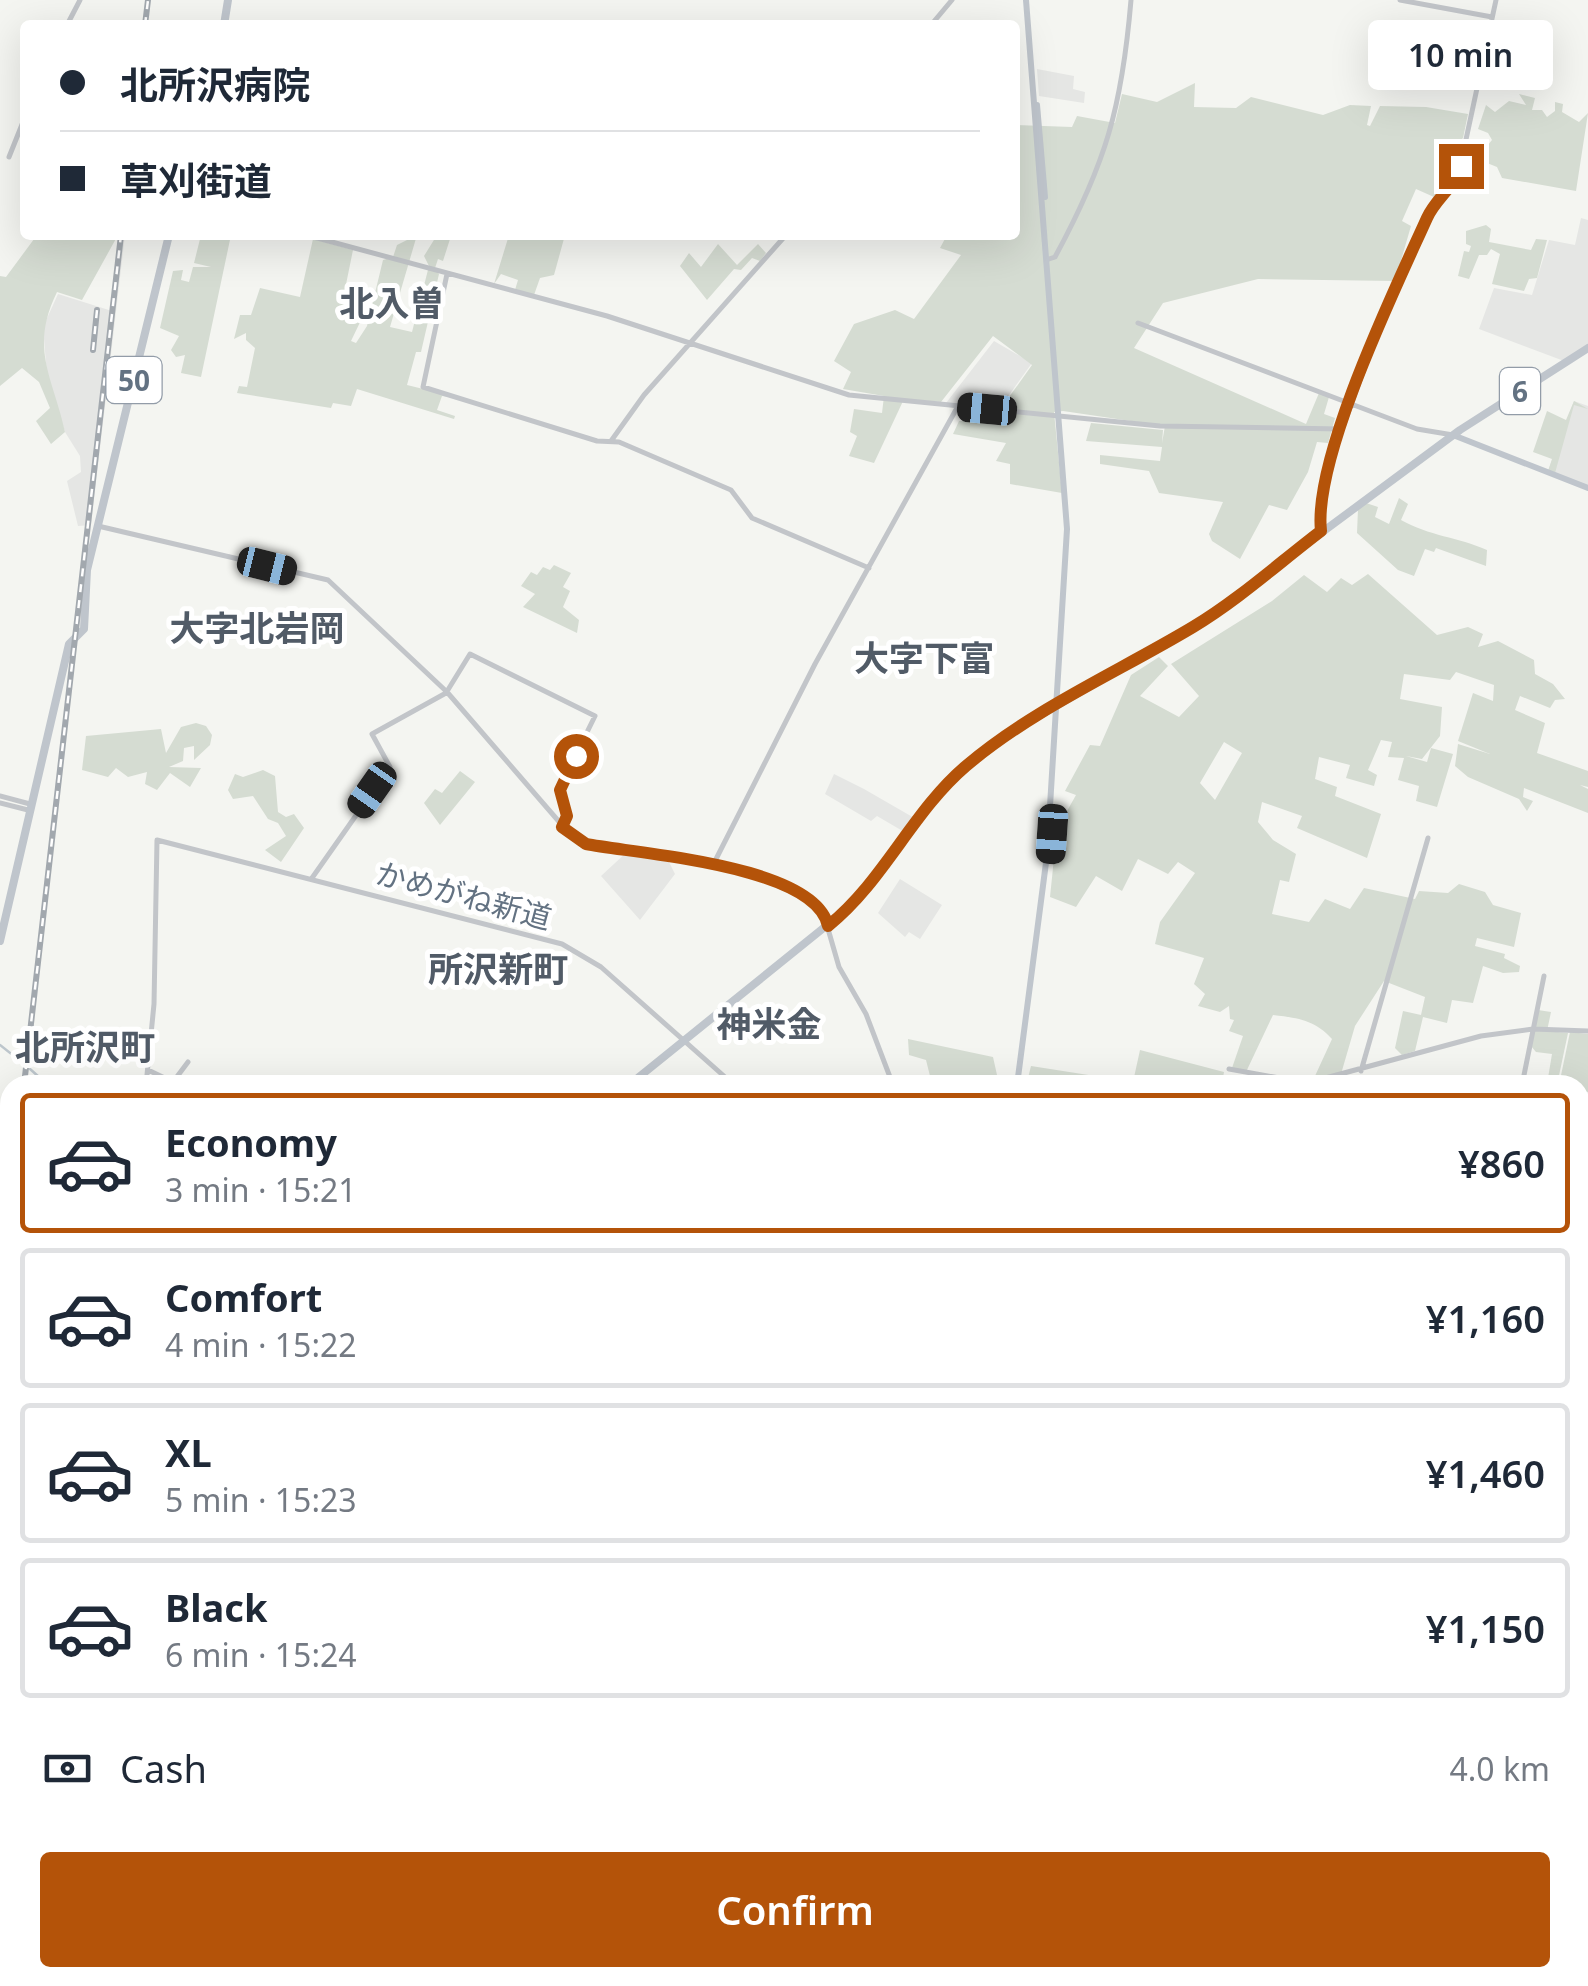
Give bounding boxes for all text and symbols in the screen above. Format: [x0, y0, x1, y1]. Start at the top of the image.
callout: 10 min [1368, 21, 1554, 91]
text: 10 min [1408, 33, 1513, 76]
text: 北所沢病院 [120, 58, 310, 110]
route end [1439, 144, 1484, 189]
text: 草刈街道 [120, 154, 272, 206]
district label: 北入曽 [339, 279, 445, 326]
road number: 50 [106, 357, 162, 403]
road number: 6 [1500, 368, 1540, 414]
car [956, 391, 1018, 427]
car [234, 544, 300, 588]
district label: 大字北岩岡 [169, 604, 345, 651]
district label: 大字下富 [854, 634, 994, 681]
route start [554, 734, 599, 779]
car [343, 757, 401, 823]
car [1035, 803, 1069, 865]
street label: かめがね新道 [372, 852, 556, 938]
district label: 所沢新町 [428, 945, 568, 992]
district label: 神米金 [716, 1000, 822, 1047]
district label: 北所沢町 [15, 1023, 155, 1070]
text: Economy [165, 1116, 337, 1168]
icon: car [45, 1118, 135, 1208]
text: ¥860 [1458, 1137, 1545, 1189]
text: 3 min · 15:21 [165, 1168, 357, 1211]
text: Comfort [165, 1271, 322, 1323]
icon: car [45, 1273, 135, 1363]
text: ¥1,160 [1426, 1292, 1545, 1344]
text: 4 min · 15:22 [165, 1323, 357, 1366]
text: XL [165, 1426, 212, 1478]
icon: car [45, 1428, 135, 1518]
text: ¥1,460 [1426, 1447, 1545, 1499]
text: 5 min · 15:23 [165, 1478, 357, 1521]
text: Black [165, 1581, 268, 1633]
icon: car [45, 1583, 135, 1673]
text: ¥1,150 [1426, 1602, 1545, 1654]
text: 6 min · 15:24 [165, 1633, 357, 1676]
icon: cash [40, 1741, 95, 1796]
text: Cash [120, 1742, 207, 1794]
text: 4.0 km [1449, 1747, 1550, 1790]
button: Confirm [40, 1852, 1550, 1967]

